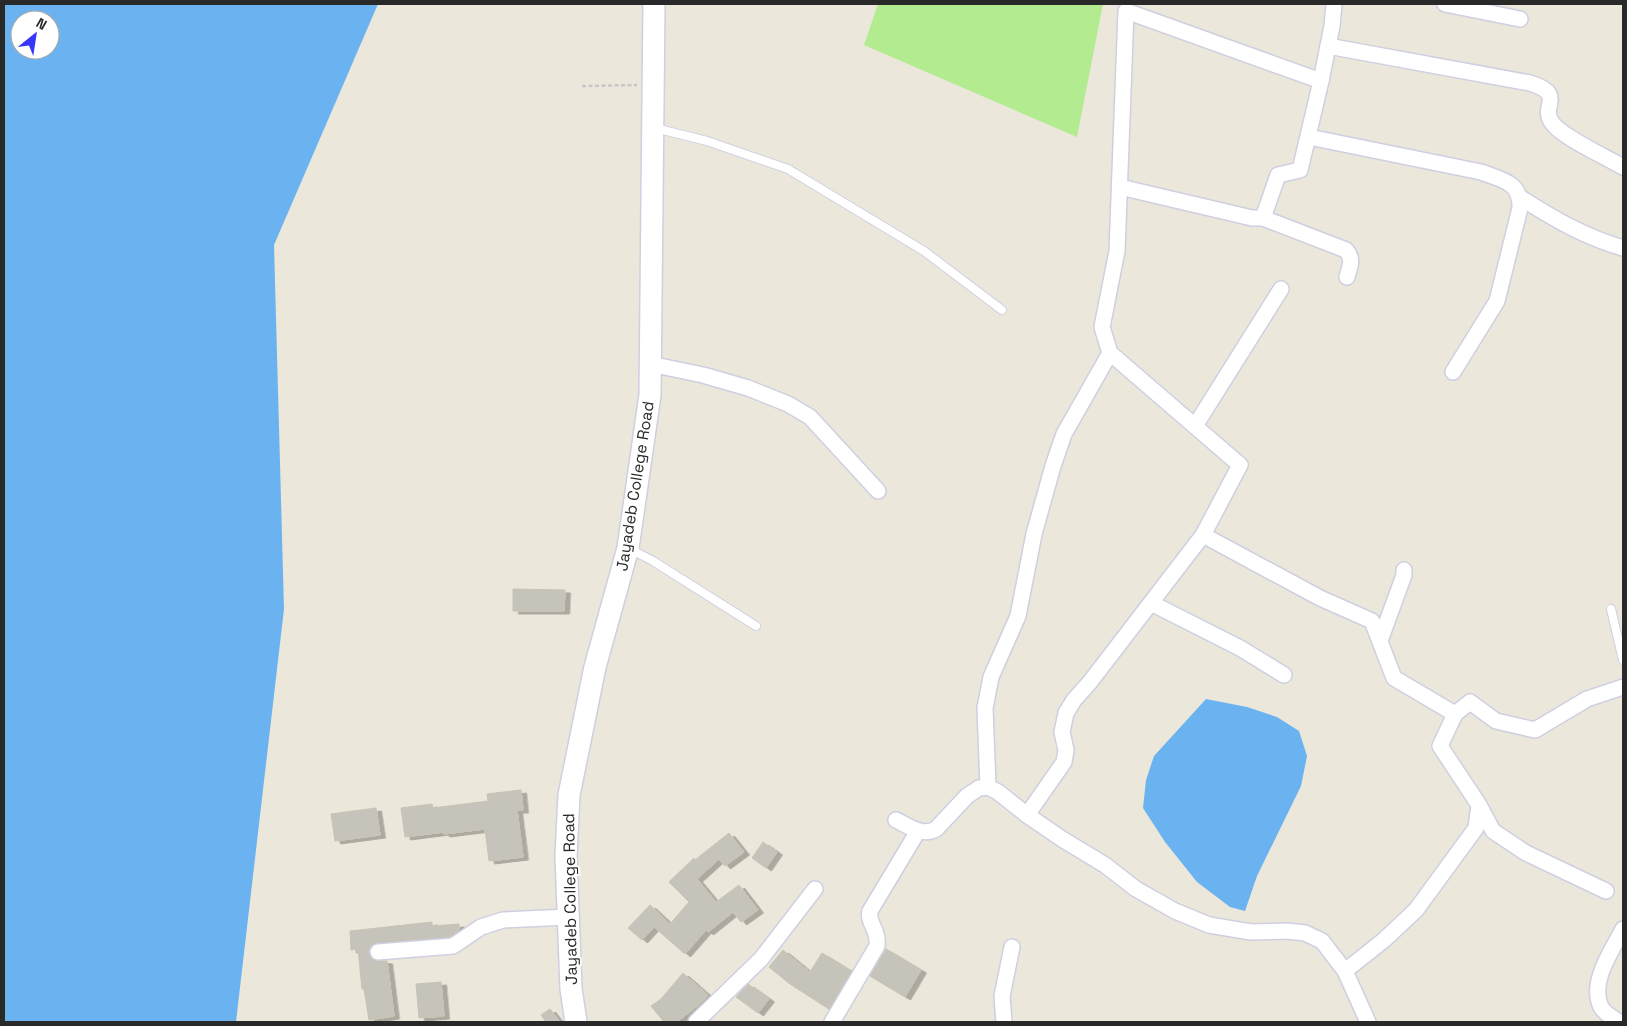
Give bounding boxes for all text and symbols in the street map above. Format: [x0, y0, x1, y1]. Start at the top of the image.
north arrow [10, 10, 60, 60]
text: N [33, 14, 50, 34]
street label: Jayadeb College Road [611, 400, 659, 572]
street label: Jayadeb College Road [558, 813, 582, 985]

